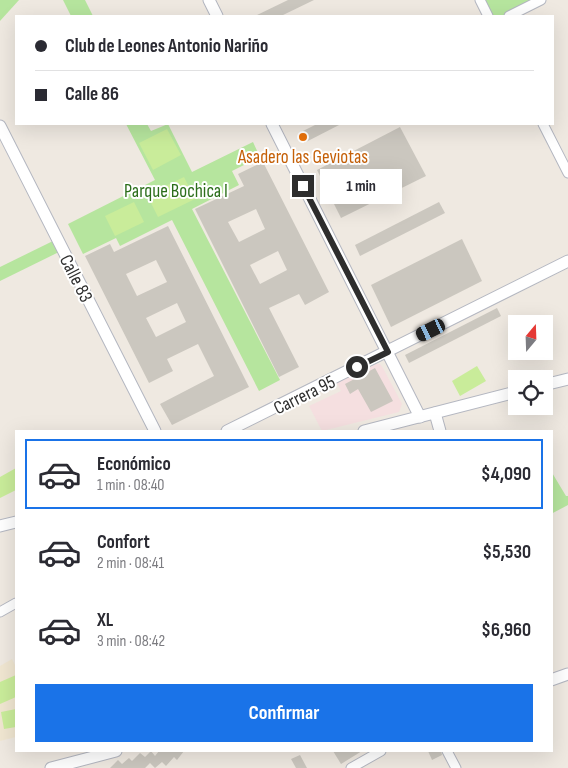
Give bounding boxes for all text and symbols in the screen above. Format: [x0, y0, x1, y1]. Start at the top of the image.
text: Club de Leones Antonio Nariño [65, 35, 268, 58]
text: Calle 86 [65, 83, 119, 106]
marker: Asadero las Geviotas [297, 131, 309, 143]
place label: Asadero las Geviotas [237, 146, 368, 169]
callout: 1 min [320, 168, 403, 204]
route end [292, 175, 314, 197]
text: 1 min [346, 177, 376, 196]
park label: Parque Bochica I [124, 180, 228, 203]
street label: Calle 83 [54, 251, 97, 306]
north arrow [508, 315, 552, 360]
map controls [508, 315, 553, 415]
car [414, 317, 447, 343]
route start [346, 356, 368, 378]
button: locate [508, 370, 553, 415]
street label: Carrera 95 [270, 371, 339, 420]
icon: car [37, 452, 82, 497]
text: Económico [97, 453, 171, 476]
text: $4,090 [481, 463, 531, 486]
text: 1 min · 08:40 [97, 476, 165, 495]
icon: car [37, 530, 82, 575]
text: Confort [97, 531, 150, 554]
text: $5,530 [483, 541, 531, 564]
text: 2 min · 08:41 [97, 554, 164, 573]
icon: car [37, 608, 82, 653]
text: XL [97, 609, 113, 632]
text: $6,960 [481, 619, 531, 642]
text: 3 min · 08:42 [97, 632, 165, 651]
button: Confirmar [35, 684, 533, 742]

